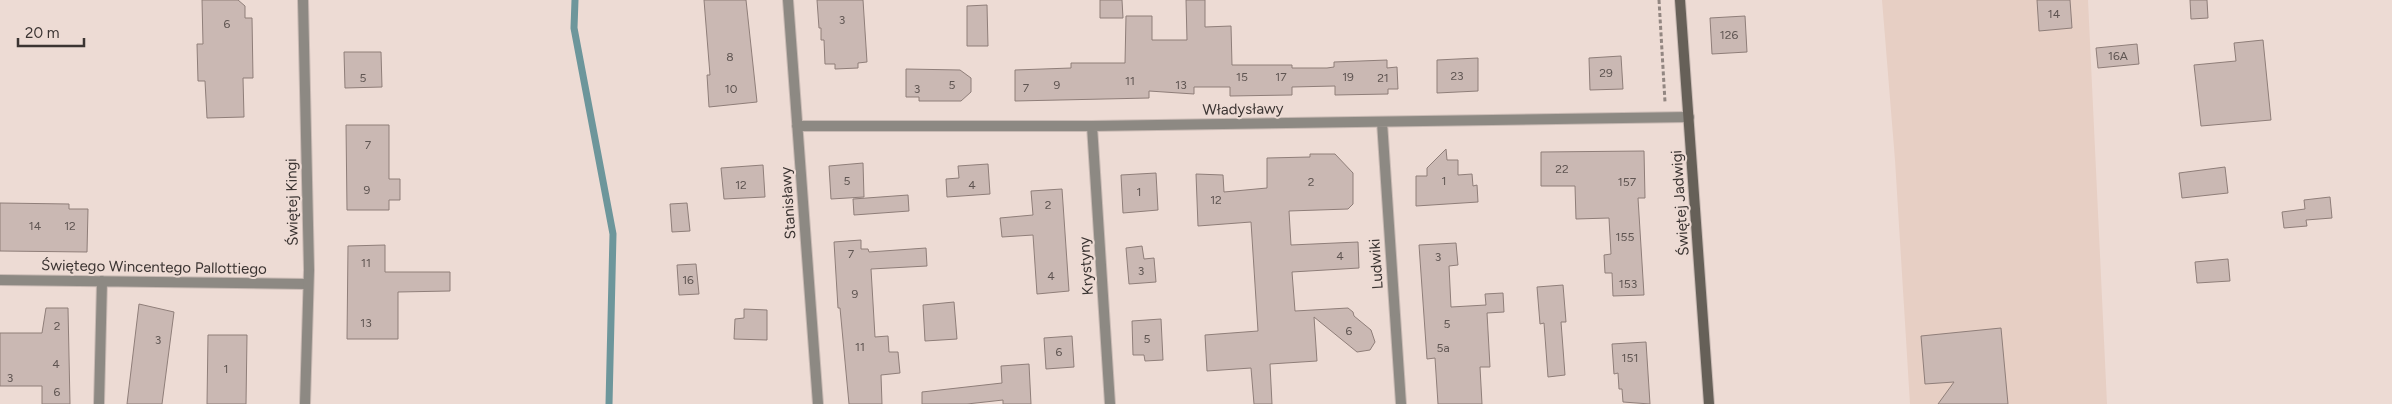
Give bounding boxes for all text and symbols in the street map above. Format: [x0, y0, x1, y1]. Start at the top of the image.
house number: 14 [2048, 7, 2061, 21]
house number: 3 [839, 13, 845, 27]
scale bar [18, 15, 84, 47]
house number: 6 [224, 17, 231, 31]
text: 20 m [25, 24, 59, 42]
house number: 126 [1720, 28, 1738, 42]
house number: 16A [2108, 49, 2128, 63]
house number: 8 [726, 50, 734, 64]
house number: 29 [1599, 66, 1613, 80]
house number: 23 [1450, 69, 1464, 83]
house number: 15 [1236, 70, 1248, 84]
house number: 17 [1275, 70, 1287, 84]
house number: 19 [1342, 70, 1354, 84]
house number: 5 [360, 71, 367, 85]
house number: 21 [1377, 71, 1389, 85]
house number: 11 [1125, 74, 1135, 88]
house number: 5 [949, 78, 956, 92]
house number: 9 [1054, 78, 1061, 92]
house number: 13 [1175, 78, 1187, 92]
house number: 7 [1023, 81, 1030, 95]
house number: 10 [725, 82, 738, 96]
house number: 3 [914, 82, 920, 96]
street label: Władysławy [1202, 99, 1284, 119]
house number: 7 [365, 138, 372, 152]
street label: Świętej Jadwigi [1667, 150, 1693, 256]
street label: Świętej Kingi [282, 158, 302, 246]
house number: 22 [1555, 162, 1569, 176]
street label: Stanisławy [776, 166, 800, 240]
house number: 5 [844, 174, 851, 188]
house number: 1 [1442, 174, 1446, 188]
house number: 2 [1308, 175, 1314, 189]
house number: 157 [1618, 175, 1637, 189]
house number: 12 [735, 178, 747, 192]
house number: 4 [968, 178, 976, 192]
house number: 9 [364, 183, 371, 197]
house number: 1 [1137, 185, 1141, 199]
house number: 12 [1210, 193, 1222, 207]
house number: 2 [1045, 198, 1051, 212]
house number: 14 [29, 219, 42, 233]
house number: 12 [64, 219, 76, 233]
house number: 155 [1616, 230, 1634, 244]
street label: Krystyny [1075, 236, 1097, 296]
street label: Ludwiki [1365, 238, 1387, 290]
house number: 7 [848, 247, 855, 261]
house number: 4 [1336, 249, 1344, 263]
house number: 3 [1435, 250, 1441, 264]
street label: Świętego Wincentego Pallottiego [41, 256, 267, 278]
house number: 11 [361, 256, 371, 270]
house number: 3 [1138, 264, 1144, 278]
house number: 4 [1047, 269, 1055, 283]
house number: 16 [682, 273, 694, 287]
house number: 153 [1619, 277, 1637, 291]
house number: 9 [852, 287, 859, 301]
house number: 13 [360, 316, 372, 330]
house number: 5 [1444, 317, 1451, 331]
house number: 2 [54, 319, 60, 333]
house number: 6 [1346, 324, 1353, 338]
house number: 5 [1144, 332, 1151, 346]
house number: 3 [155, 333, 161, 347]
house number: 11 [855, 340, 865, 354]
house number: 5a [1436, 341, 1450, 355]
house number: 6 [1056, 345, 1063, 359]
house number: 151 [1622, 351, 1638, 365]
house number: 4 [52, 357, 60, 371]
house number: 1 [224, 362, 228, 376]
house number: 3 [7, 371, 13, 385]
house number: 6 [54, 385, 61, 399]

